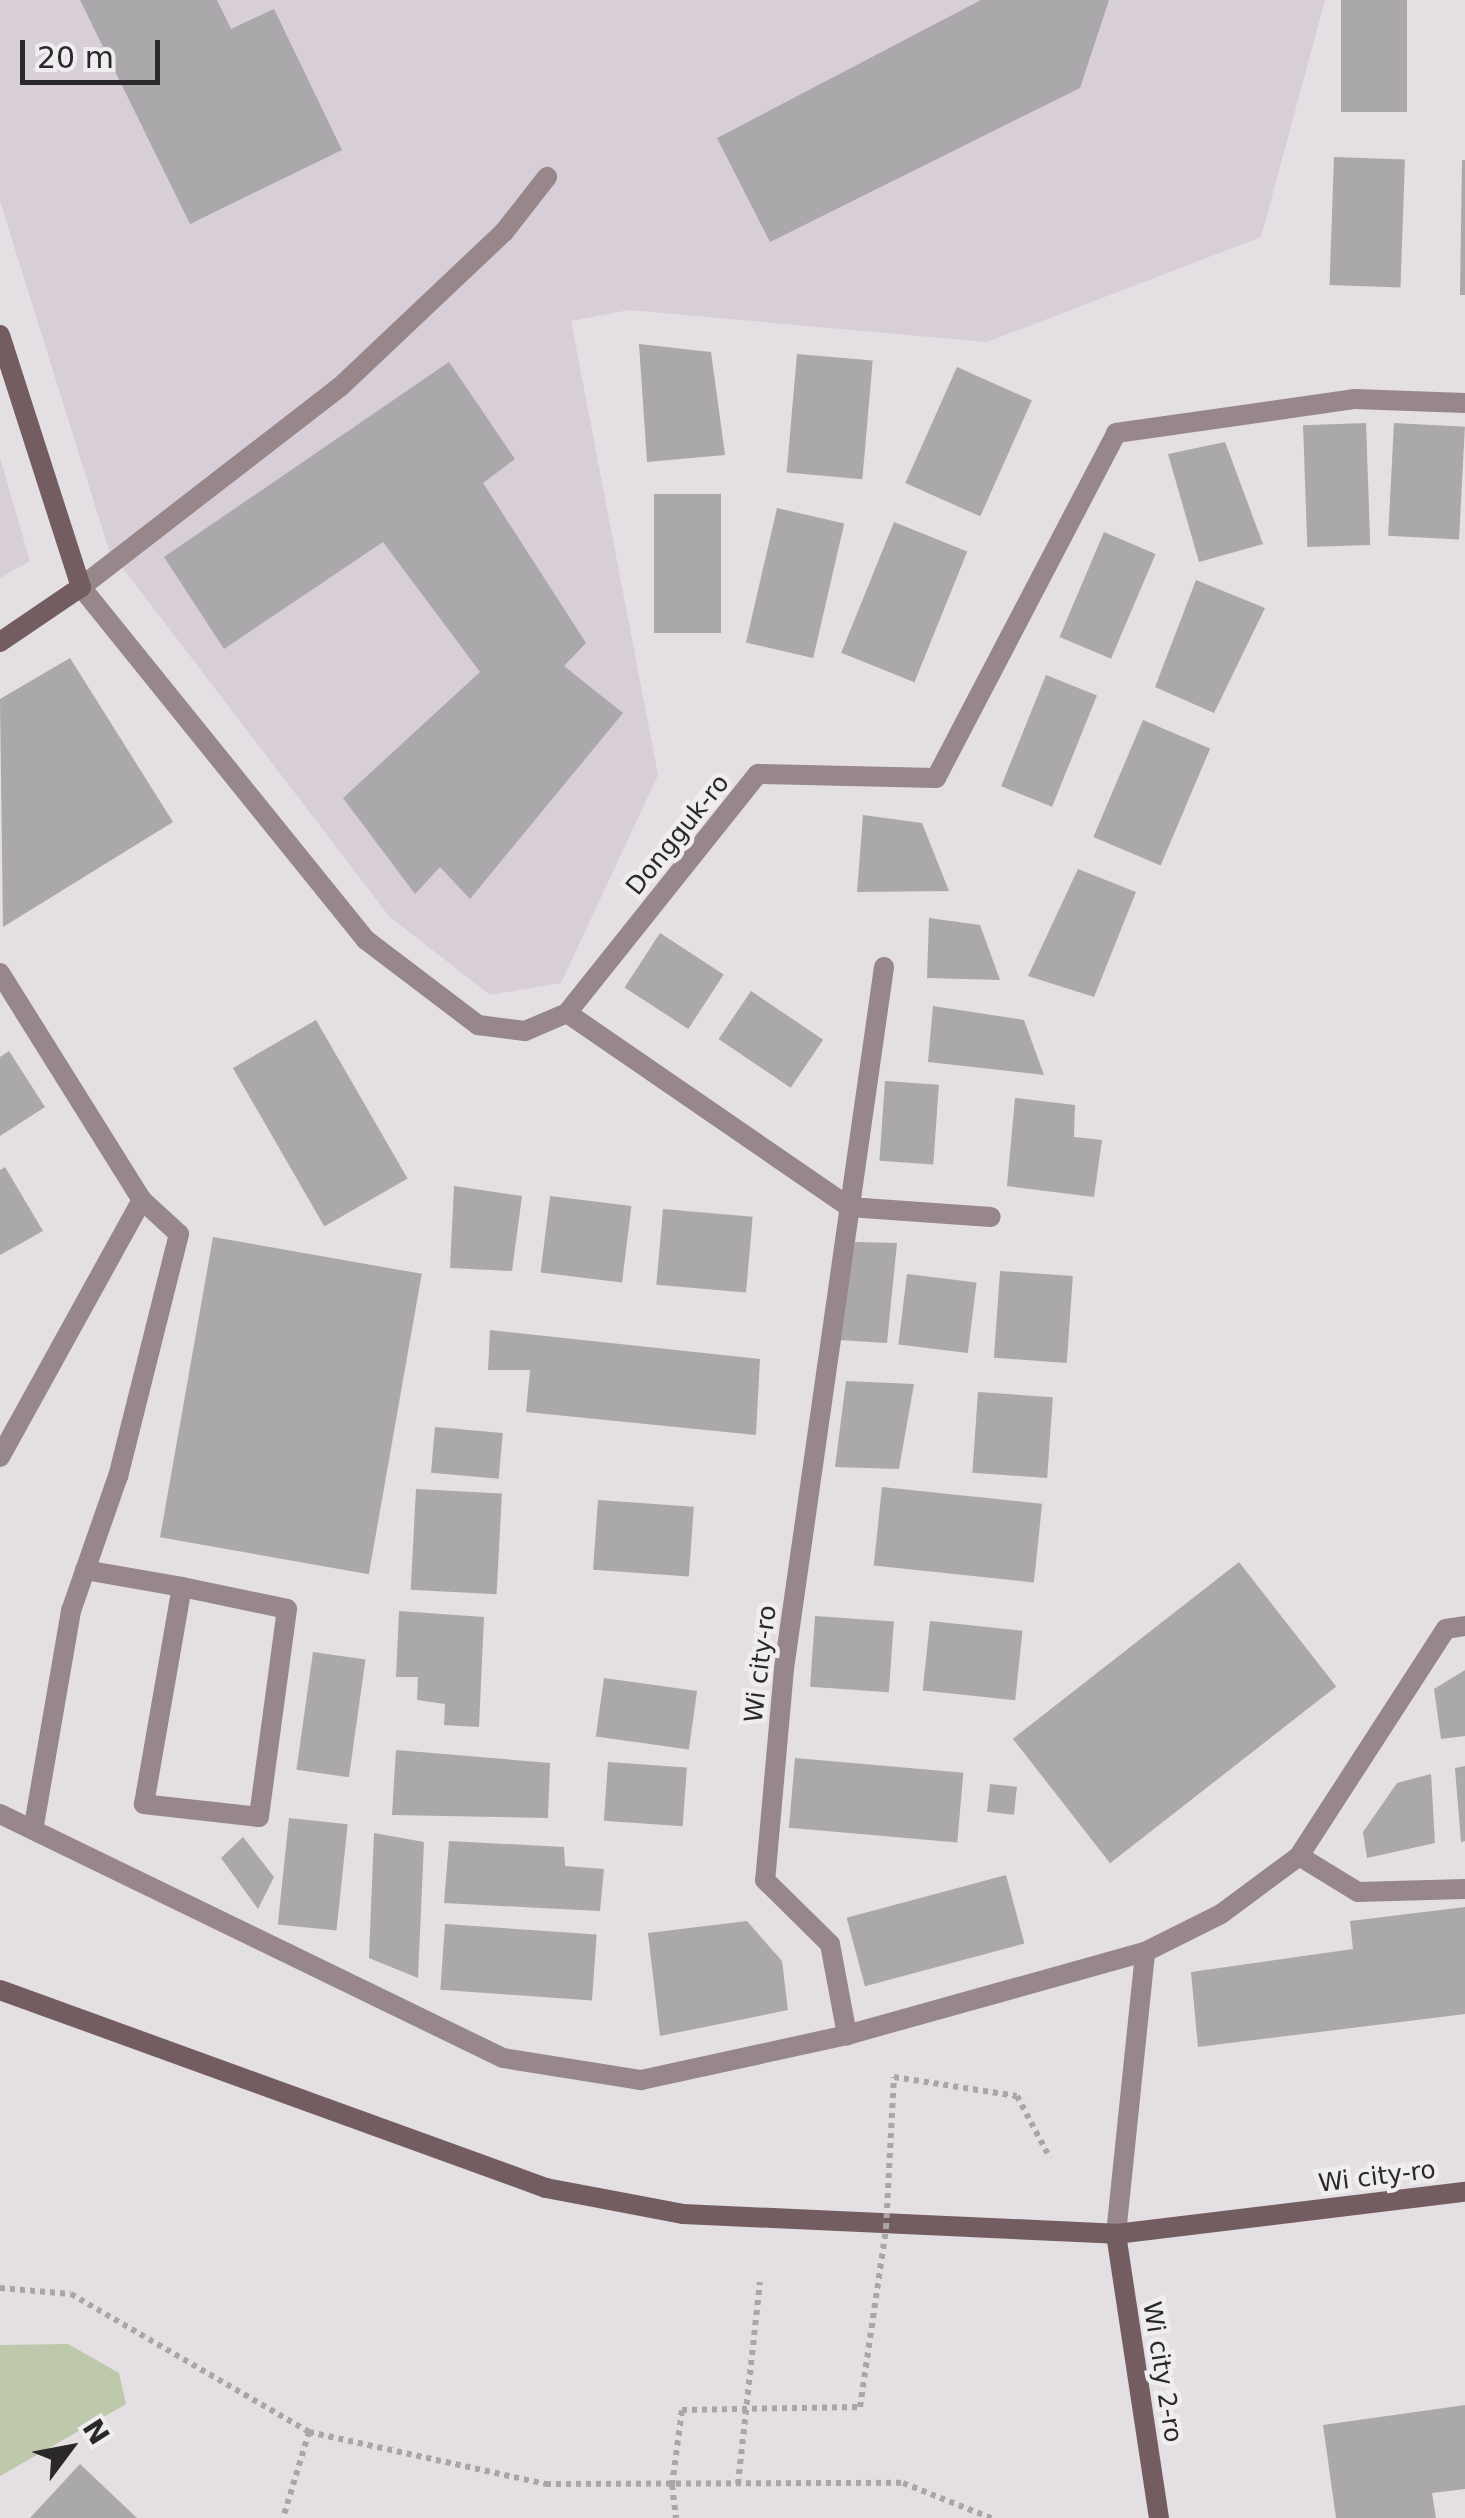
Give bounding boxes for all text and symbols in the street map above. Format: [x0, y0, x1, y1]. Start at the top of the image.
scale bar [25, 20, 165, 82]
text: 20 m [37, 40, 114, 75]
street label: Dongguk-ro [620, 769, 736, 901]
street label: Wi city-ro [739, 1604, 783, 1724]
street label: Wi city-ro [1317, 2155, 1437, 2199]
street label: Wi city 2-ro [1136, 2299, 1188, 2445]
north arrow [20, 2398, 120, 2498]
text: N [76, 2413, 116, 2451]

